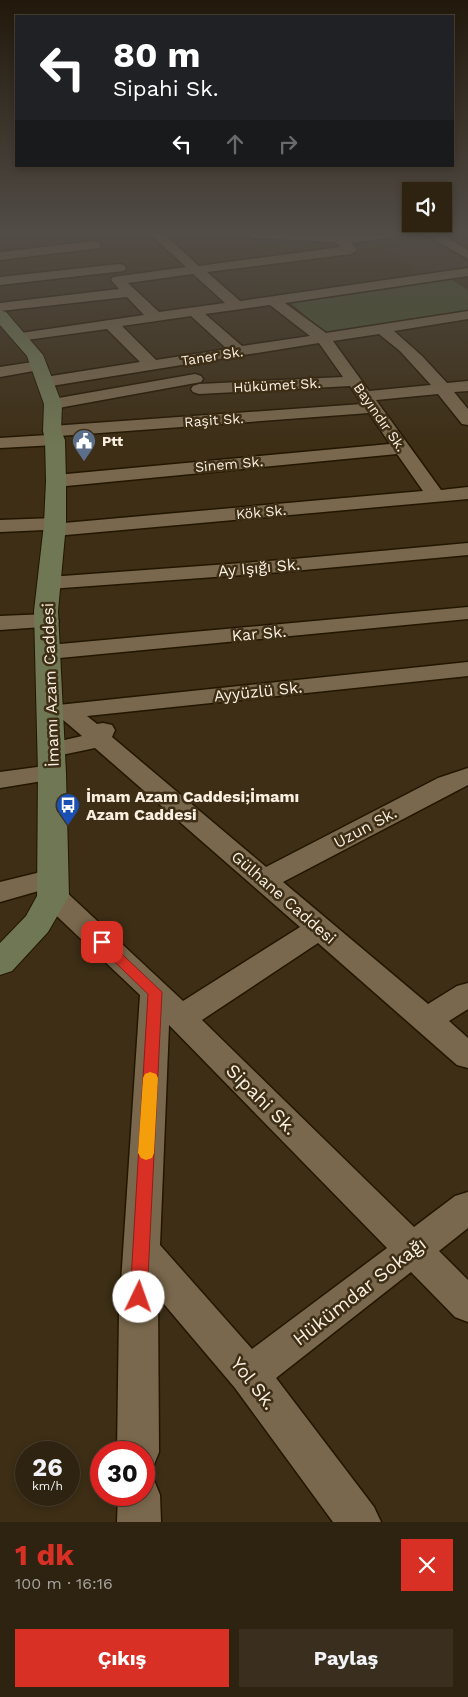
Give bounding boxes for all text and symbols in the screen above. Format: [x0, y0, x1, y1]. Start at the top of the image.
text: 80 m [113, 34, 200, 76]
icon: left [30, 35, 95, 100]
text: Sipahi Sk. [113, 76, 219, 101]
icon: left [168, 130, 196, 158]
icon: ahead [221, 130, 249, 158]
icon: right [274, 130, 302, 158]
map controls [402, 182, 452, 232]
button: sound [402, 182, 452, 232]
street label: Taner Sk. [180, 343, 244, 369]
street label: Hükümet Sk. [233, 375, 321, 395]
street label: Bayındır Sk. [351, 380, 409, 454]
street label: Raşit Sk. [184, 410, 244, 430]
public building icon: Ptt [71, 428, 97, 462]
place label: Ptt [102, 433, 123, 449]
street label: Sinem Sk. [194, 453, 264, 475]
street label: Kök Sk. [235, 502, 287, 522]
street label: Ay Işığı Sk. [217, 554, 301, 581]
street label: İmamı Azam Caddesi [38, 603, 63, 767]
street label: Kar Sk. [231, 622, 287, 645]
street label: Ayyüzlü Sk. [213, 677, 303, 706]
place label: İmam Azam Caddesi;İmamı Azam Caddesi [86, 787, 299, 824]
bus stop icon: İmam Azam Caddesi;İmamı Azam Caddesi [55, 792, 81, 826]
street label: Uzun Sk. [330, 803, 400, 852]
street label: Gülhane Caddesi [228, 847, 340, 948]
pin [81, 921, 123, 963]
icon: arrive [88, 928, 116, 956]
street label: Sipahi Sk. [221, 1059, 302, 1140]
street label: Hükümdar Sokağı [288, 1232, 430, 1351]
position arrow [112, 1270, 164, 1322]
street label: Yol Sk. [226, 1352, 281, 1414]
speed limit sign: 30 [90, 1441, 155, 1506]
text: 26 [32, 1453, 63, 1482]
text: km/h [32, 1479, 63, 1493]
text: 1 dk [15, 1537, 74, 1572]
button: close [401, 1539, 453, 1591]
text: 100 m · 16:16 [15, 1574, 113, 1593]
button: Çıkış [15, 1629, 229, 1687]
button: Paylaş [239, 1629, 453, 1687]

